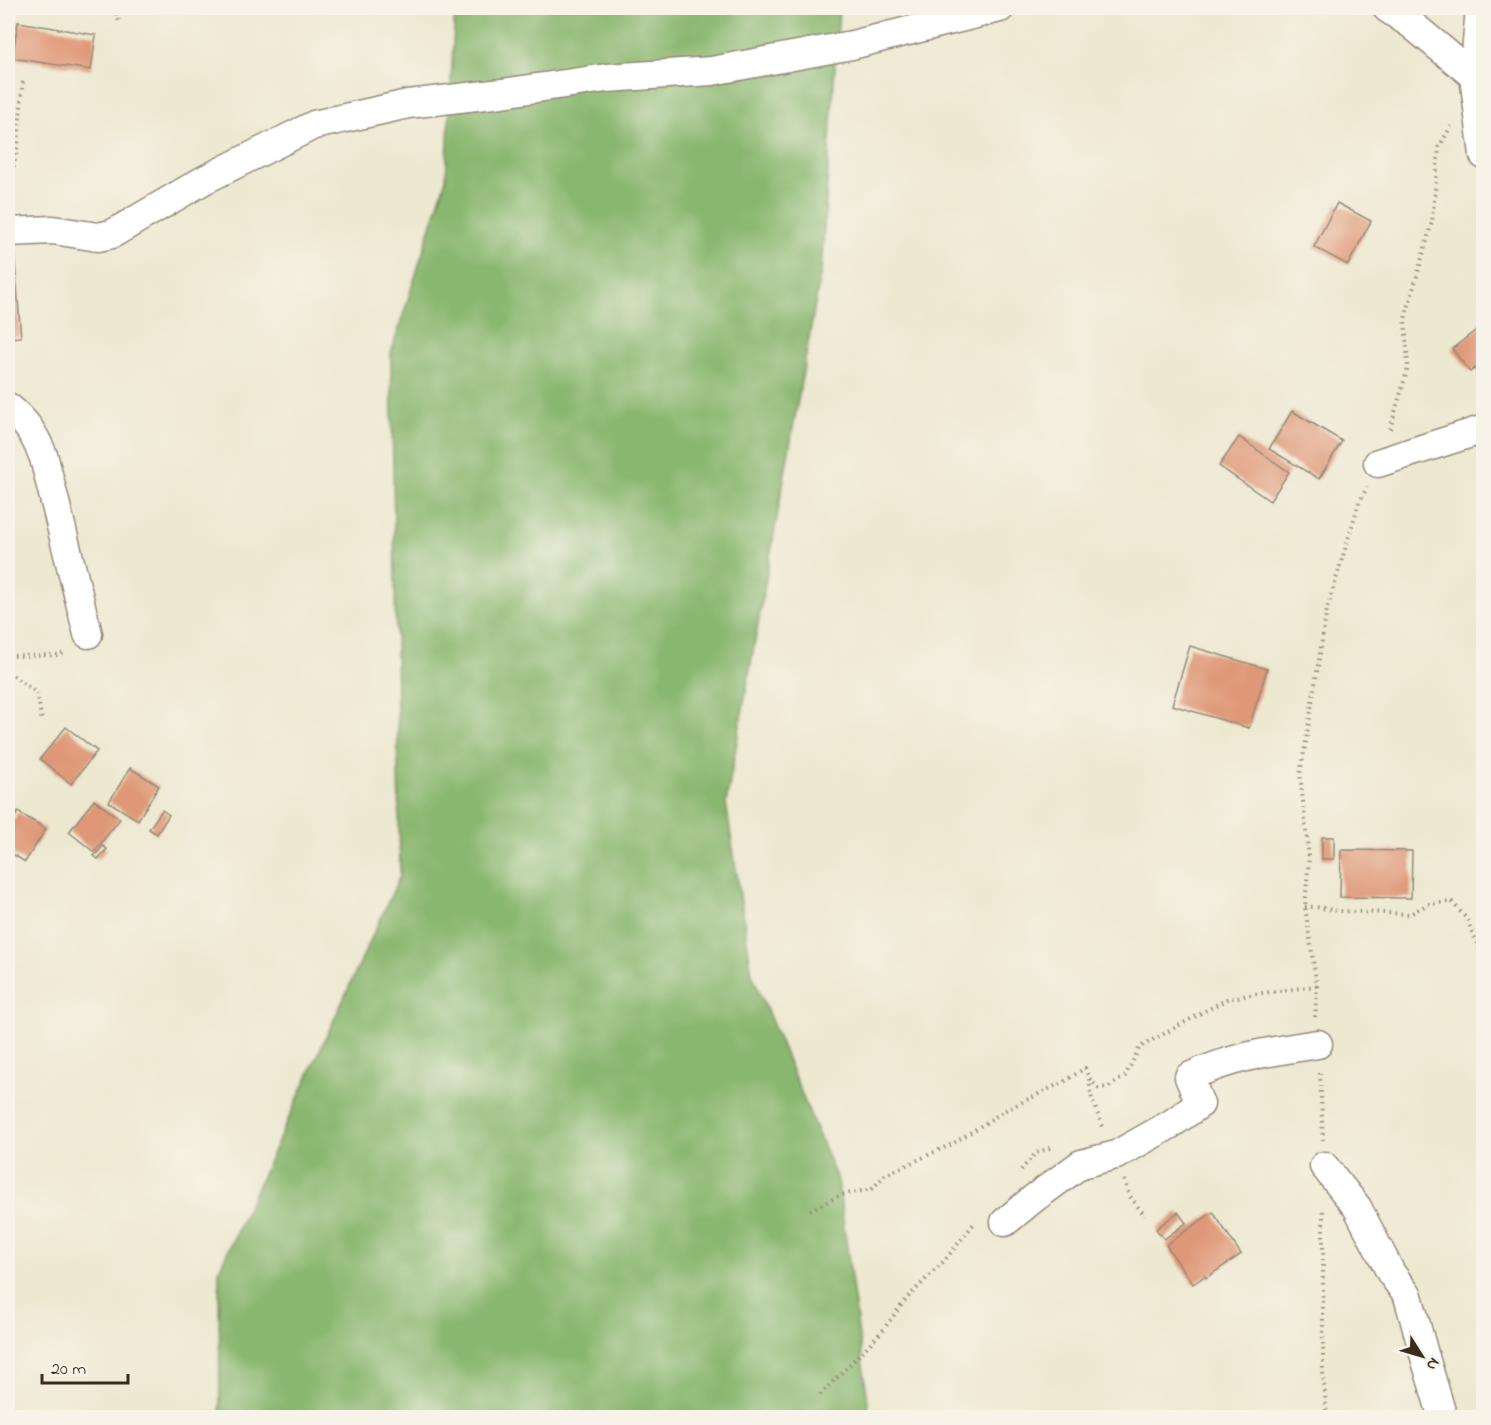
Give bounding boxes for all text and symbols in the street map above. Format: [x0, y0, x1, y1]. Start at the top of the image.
north arrow [1392, 1326, 1452, 1386]
scale bar [42, 1347, 128, 1385]
text: N [1419, 1352, 1445, 1376]
text: 20 m [51, 1357, 86, 1383]

